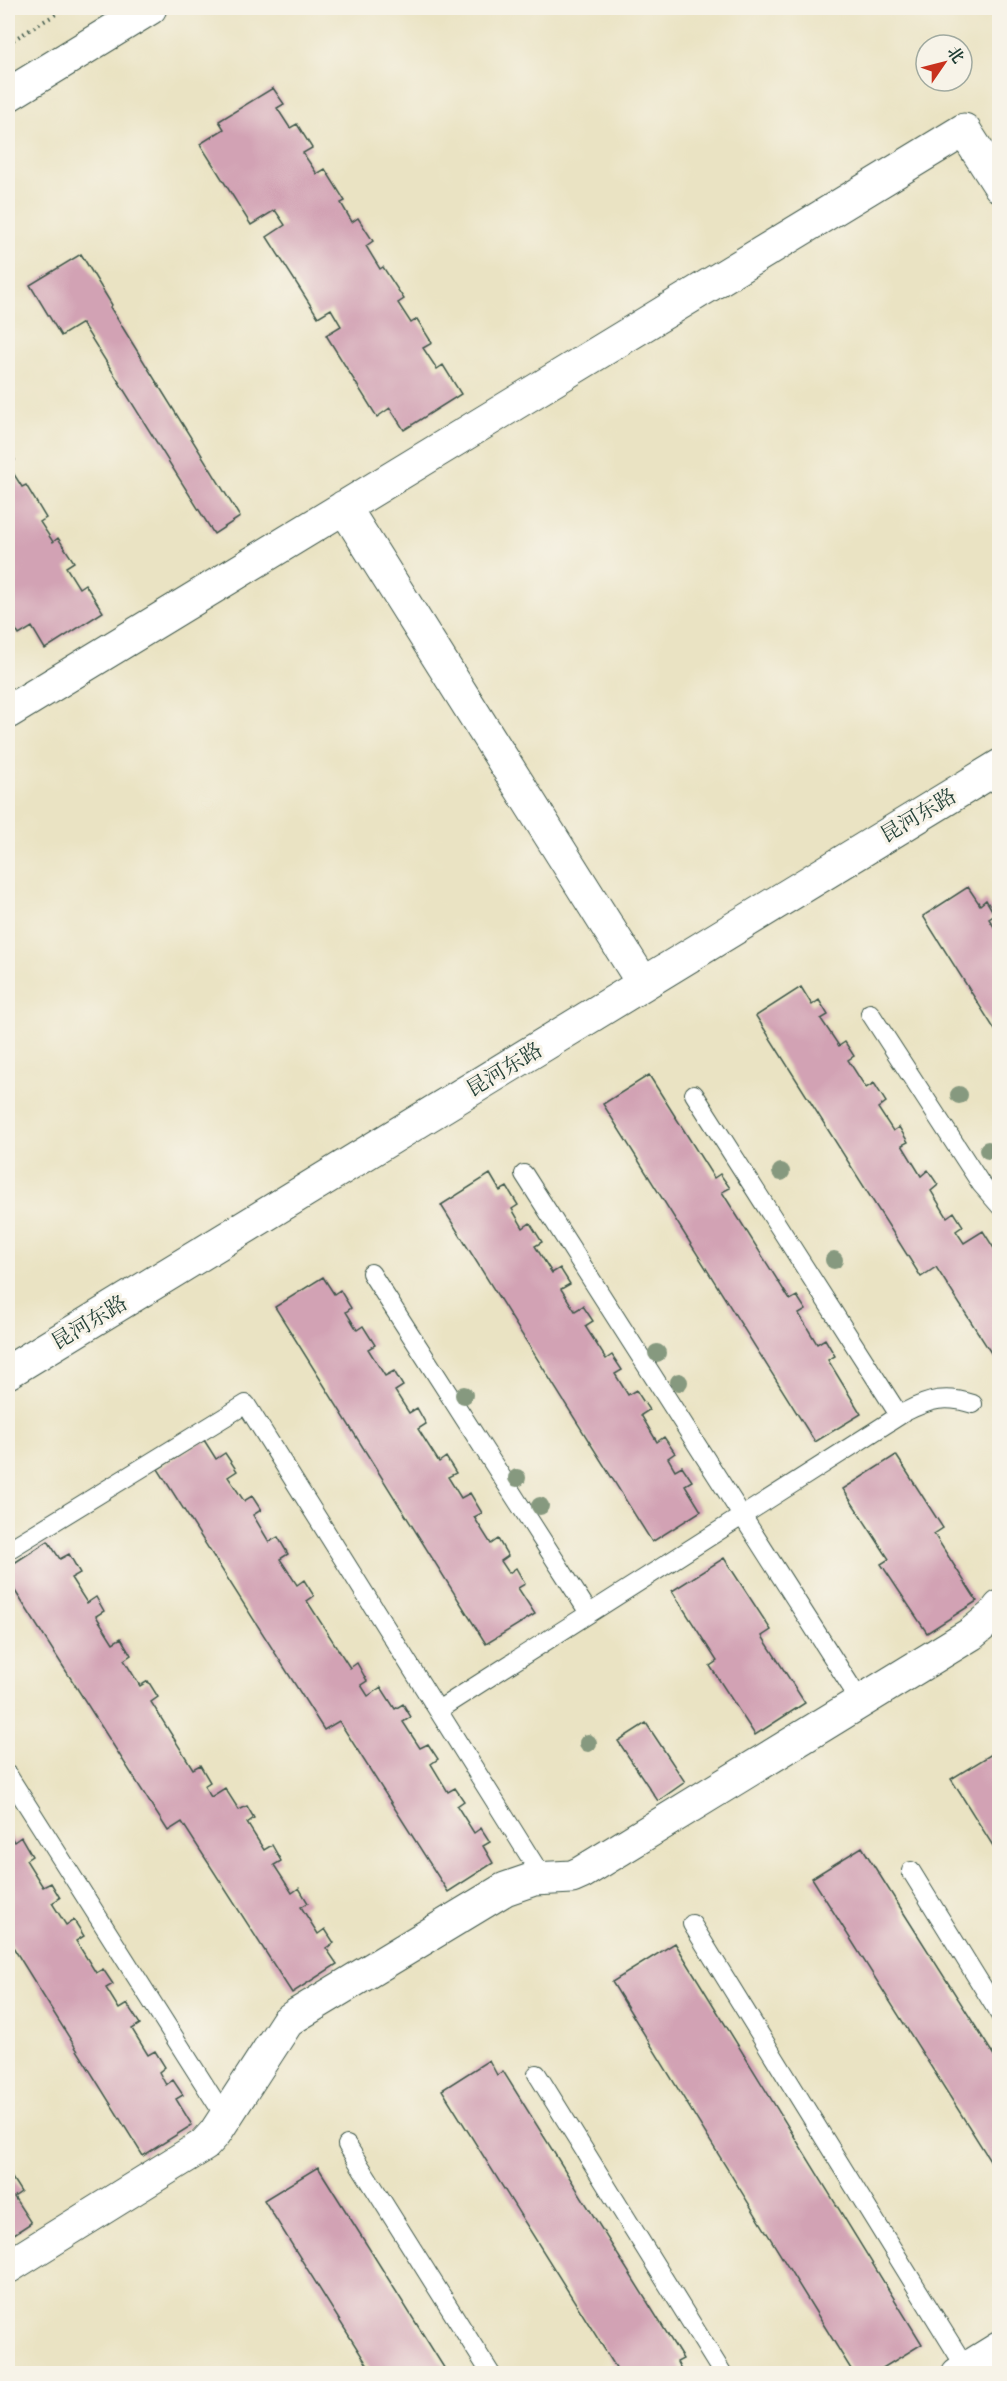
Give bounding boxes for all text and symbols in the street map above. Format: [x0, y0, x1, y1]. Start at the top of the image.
north arrow [914, 33, 974, 93]
text: 北 [943, 42, 969, 67]
street label: 昆河东路 [875, 782, 961, 848]
street label: 昆河东路 [461, 1036, 547, 1102]
street label: 昆河东路 [46, 1289, 132, 1355]

